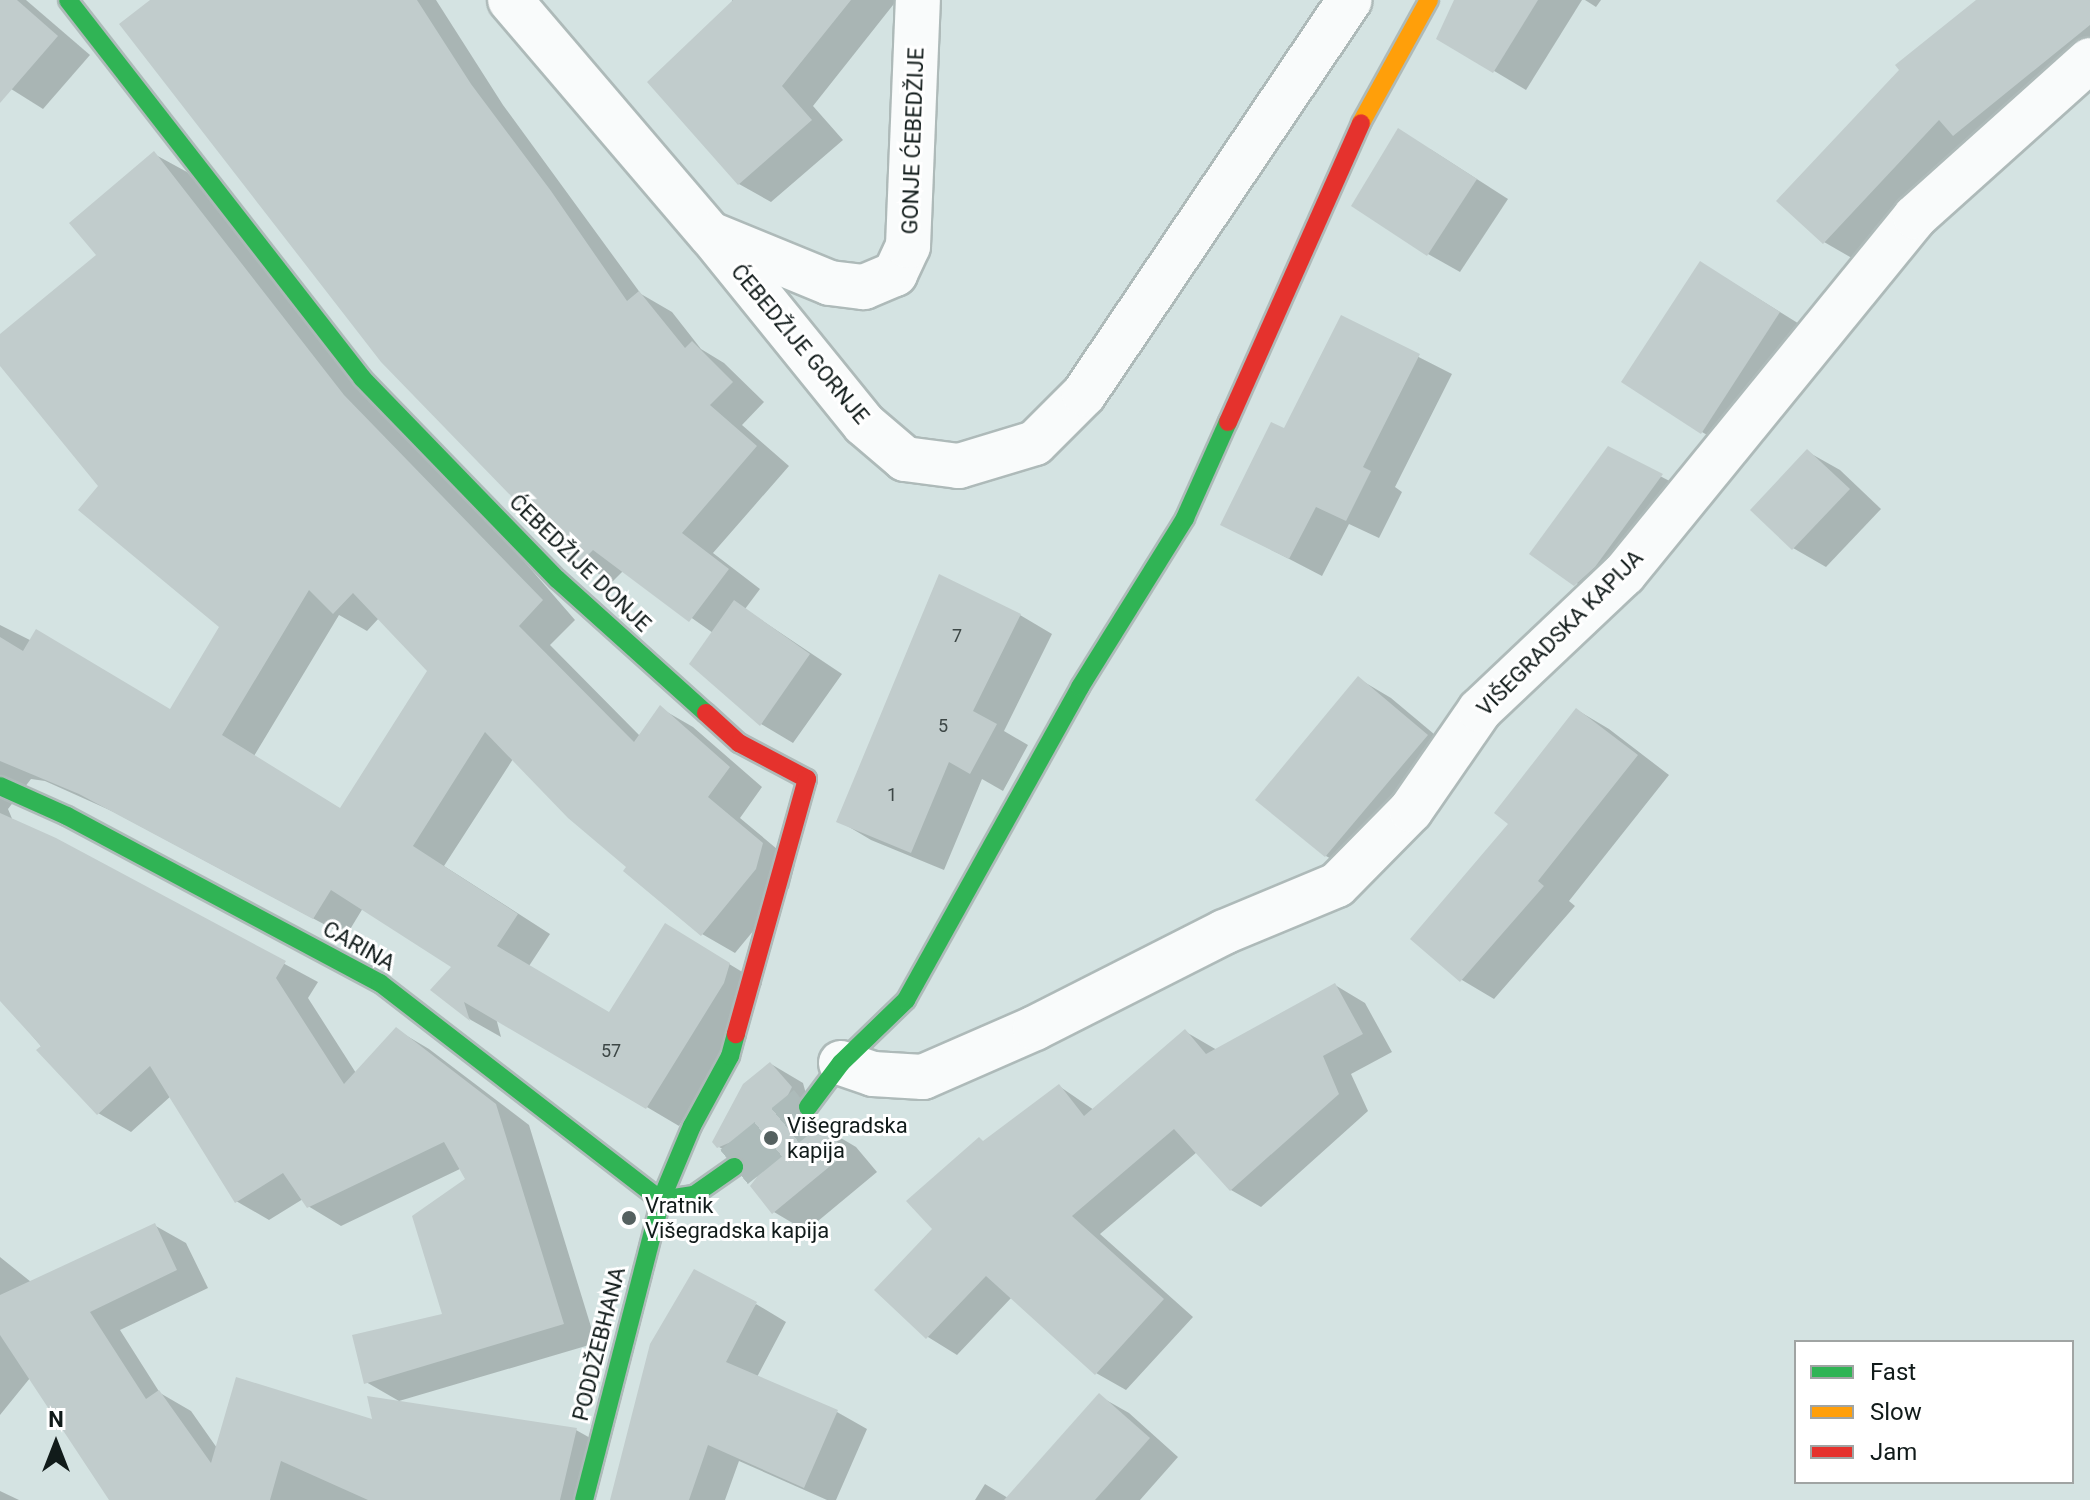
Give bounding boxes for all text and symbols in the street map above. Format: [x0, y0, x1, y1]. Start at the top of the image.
street label: GONJE ĆEBEDŽIJE [897, 47, 929, 235]
street label: ĆEBEDŽIJE GORNJE [725, 259, 875, 429]
street label: ĆEBEDŽIJE DONJE [504, 489, 656, 637]
street label: VIŠEGRADSKA KAPIJA [1472, 545, 1648, 721]
house number: 7 [952, 625, 962, 647]
house number: 5 [938, 715, 948, 737]
house number: 1 [887, 784, 897, 806]
street label: CARINA [318, 915, 400, 977]
house number: 57 [601, 1040, 621, 1062]
place label: Višegradska kapija [787, 1112, 908, 1164]
marker: Višegradska kapija [762, 1129, 780, 1147]
place label: Vratnik Višegradska kapija [645, 1192, 829, 1244]
marker: Vratnik Višegradska kapija [620, 1209, 638, 1227]
street label: PODDŽEBHANA [567, 1264, 631, 1424]
legend [1794, 1340, 2074, 1484]
text: Fast [1870, 1358, 1916, 1386]
text: Slow [1870, 1398, 1922, 1426]
north arrow [16, 1404, 96, 1484]
text: N [48, 1407, 64, 1432]
text: Jam [1870, 1438, 1917, 1466]

